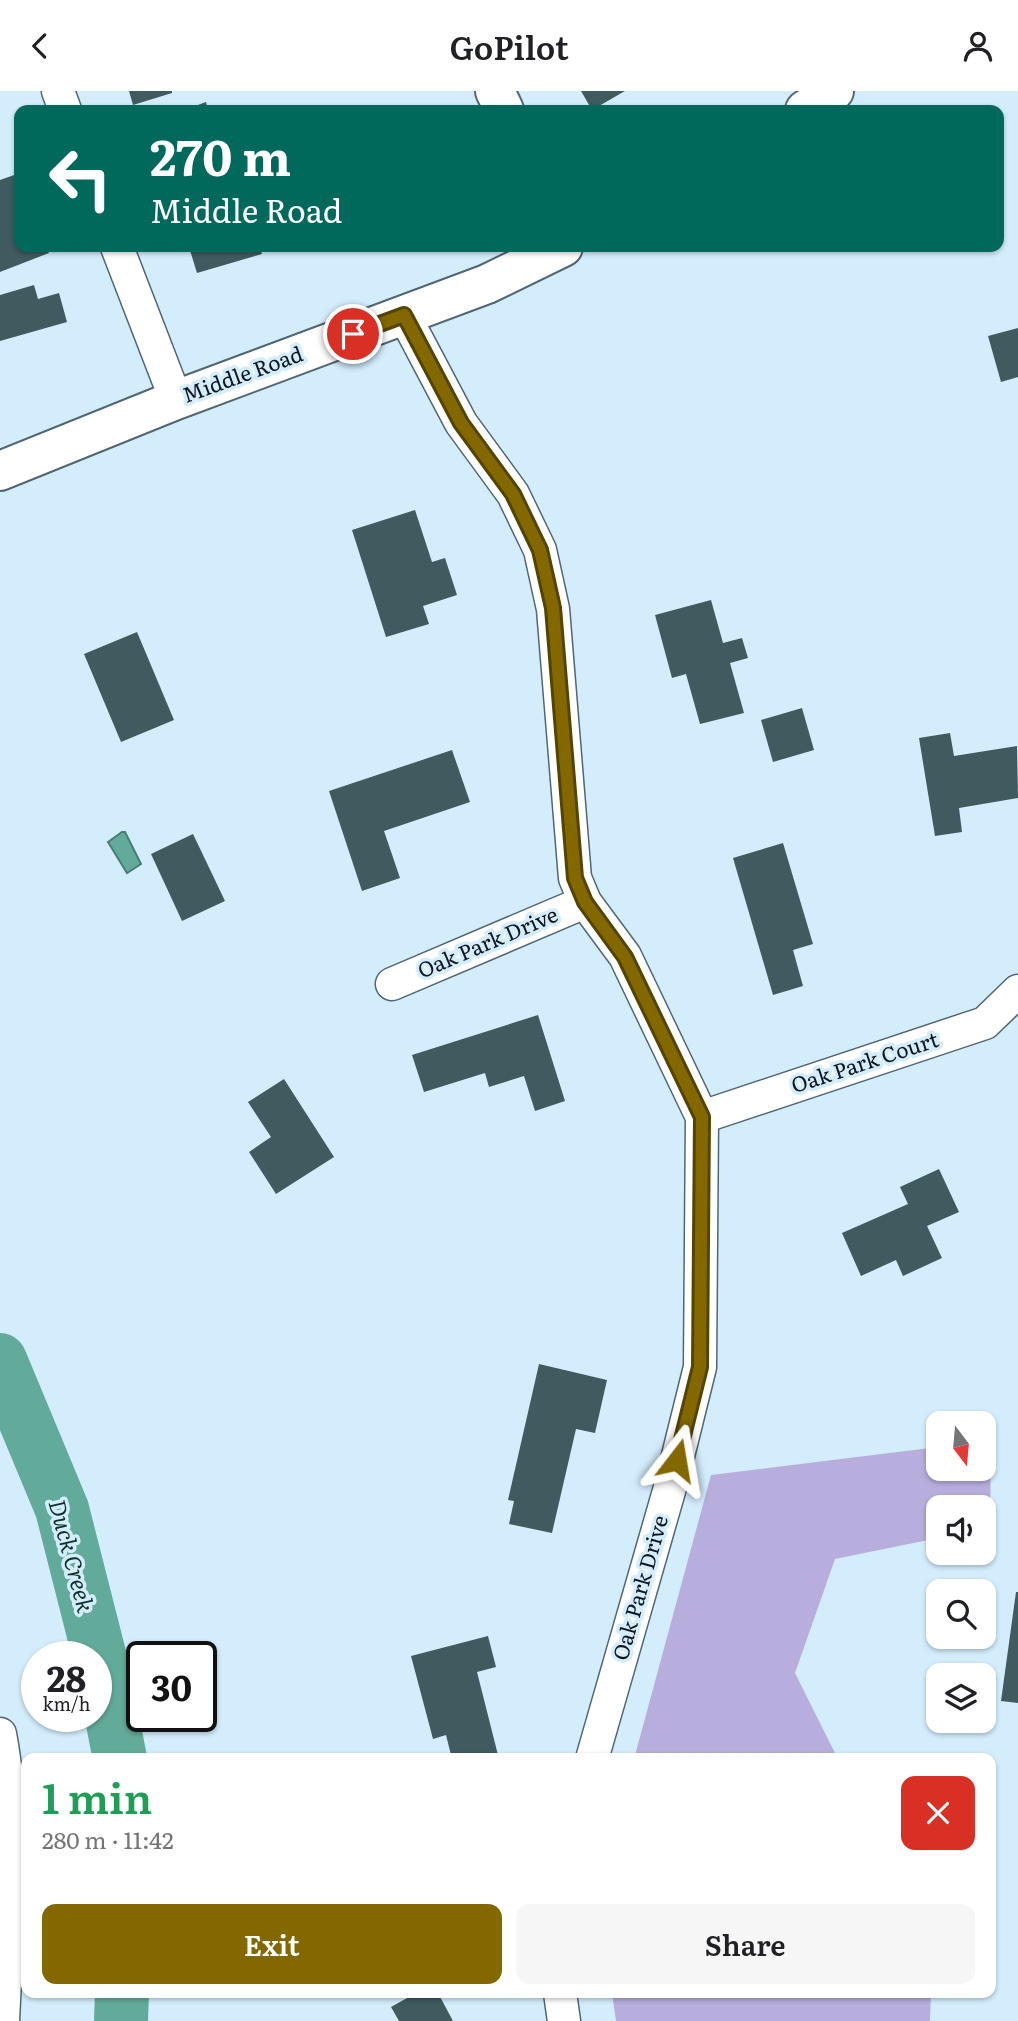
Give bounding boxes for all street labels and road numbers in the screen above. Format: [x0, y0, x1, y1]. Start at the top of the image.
street label: Middle Road [178, 336, 307, 409]
street label: Oak Park Drive [412, 897, 562, 984]
street label: Oak Park Court [787, 1022, 942, 1099]
street label: Oak Park Drive [603, 1511, 674, 1664]

